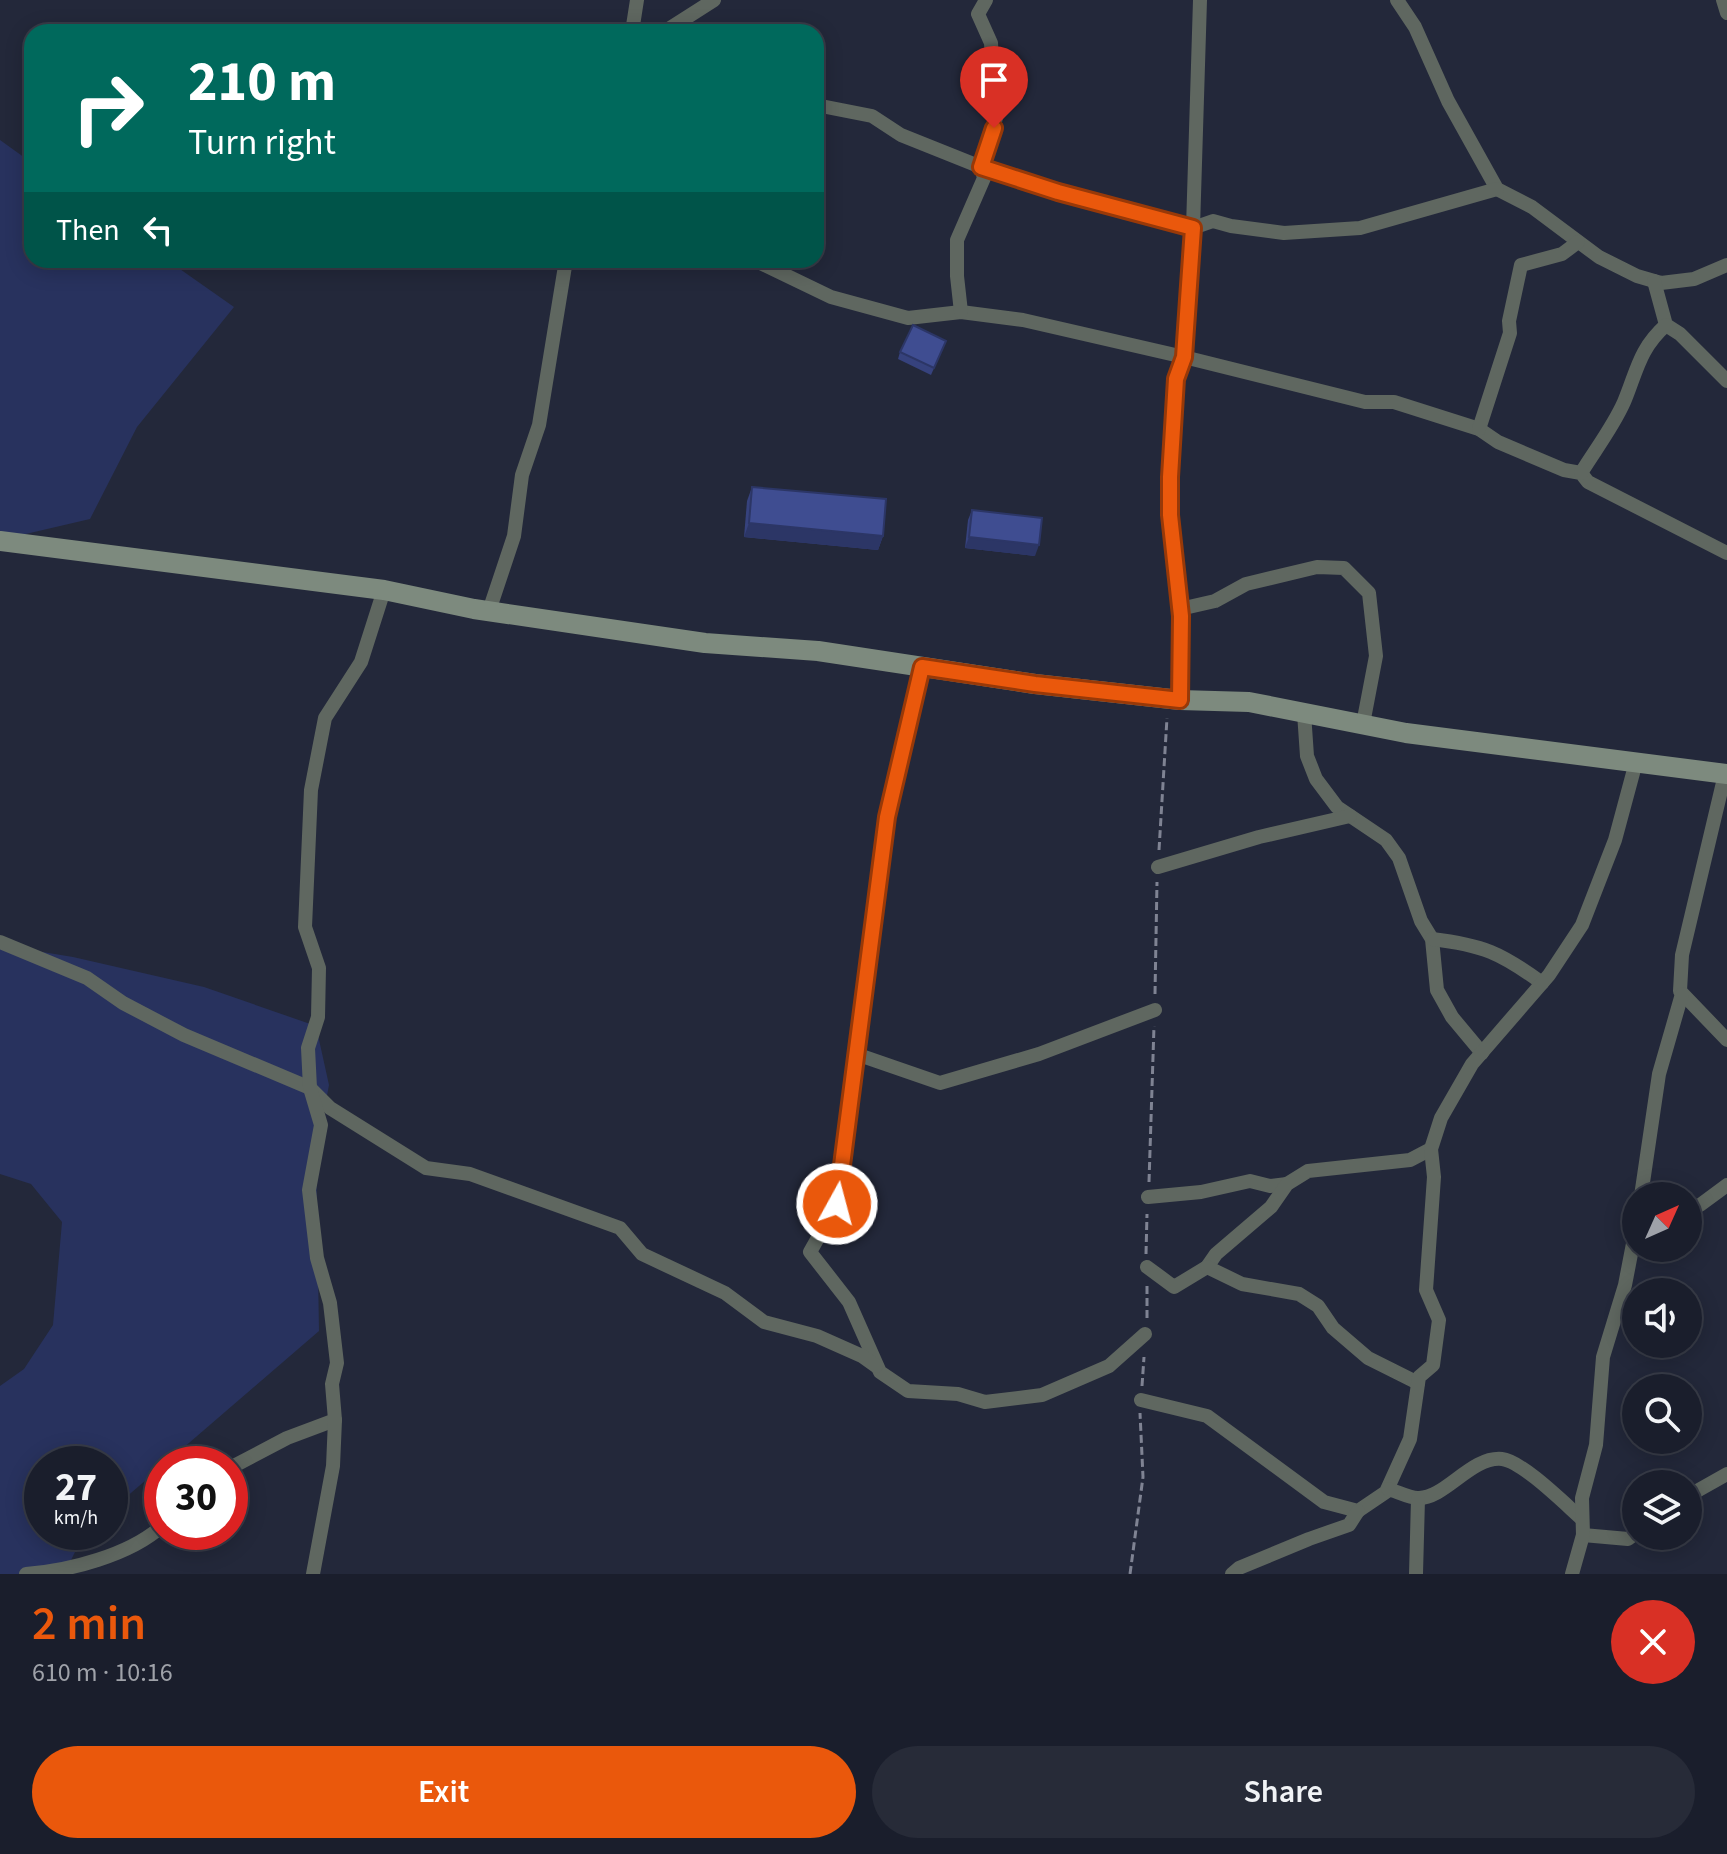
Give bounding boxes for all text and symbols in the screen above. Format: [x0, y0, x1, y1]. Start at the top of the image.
text: 210 m [188, 43, 336, 122]
pin [960, 46, 1028, 128]
icon: right [56, 56, 160, 160]
icon: arrive [972, 58, 1016, 102]
text: Turn right [188, 117, 336, 168]
icon: left [136, 208, 180, 252]
text: Then [56, 209, 120, 252]
position arrow [795, 1162, 879, 1246]
north arrow [1622, 1182, 1702, 1262]
map controls [1622, 1182, 1702, 1550]
button: sound [1622, 1278, 1702, 1358]
button: search [1622, 1374, 1702, 1454]
speed limit sign: 30 [144, 1446, 248, 1550]
text: 27 [55, 1459, 97, 1516]
button: layers [1622, 1470, 1702, 1550]
text: km/h [54, 1504, 98, 1532]
text: 2 min [32, 1590, 146, 1658]
button: close [1611, 1600, 1695, 1684]
text: 610 m · 10:16 [32, 1654, 173, 1691]
button: Exit [32, 1746, 856, 1838]
button: Share [872, 1746, 1695, 1838]

